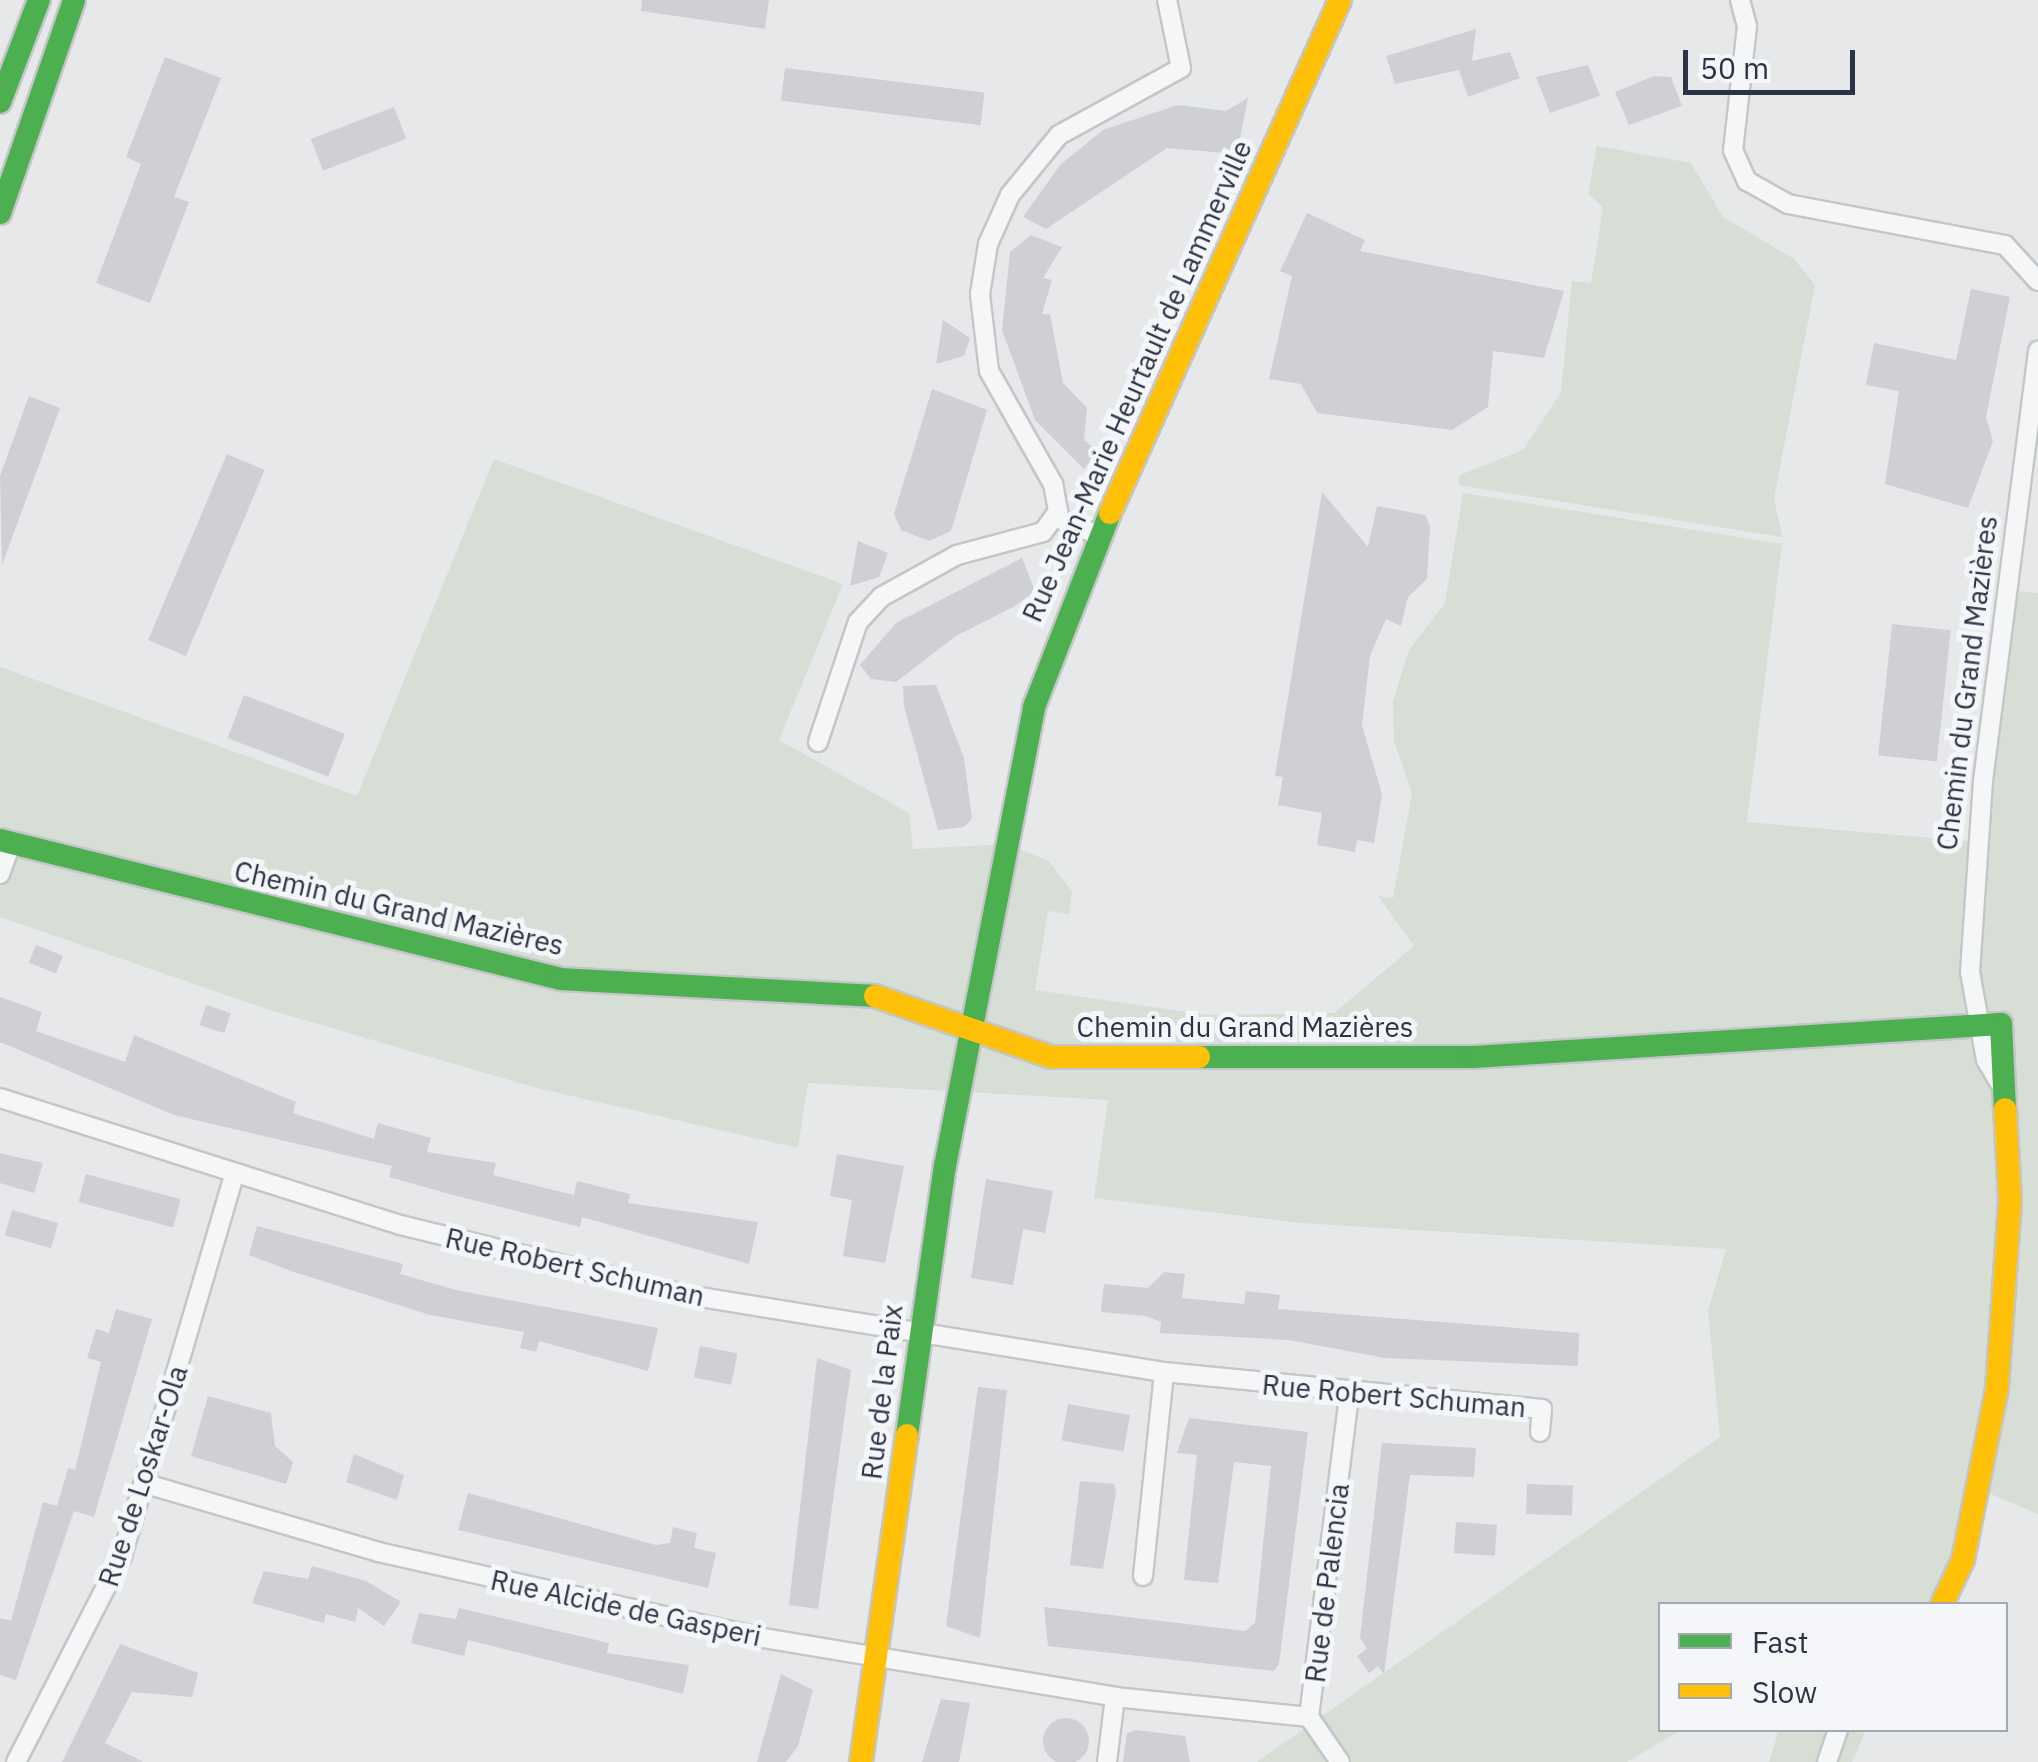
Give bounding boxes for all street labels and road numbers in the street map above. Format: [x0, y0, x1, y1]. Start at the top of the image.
street label: Rue Jean-Marie Heurtault de Lammerville [1015, 135, 1259, 627]
street label: Chemin du Grand Mazières [1930, 514, 2004, 852]
street label: Chemin du Grand Mazières [231, 854, 567, 962]
street label: Chemin du Grand Mazières [1077, 1010, 1413, 1044]
street label: Rue Robert Schuman [442, 1221, 708, 1313]
street label: Rue de la Paix [855, 1303, 909, 1481]
street label: Rue de Loskar-Ola [91, 1361, 195, 1591]
street label: Rue Robert Schuman [1261, 1368, 1527, 1424]
street label: Rue de Palencia [1298, 1481, 1356, 1685]
street label: Rue Alcide de Gasperi [488, 1563, 764, 1653]

